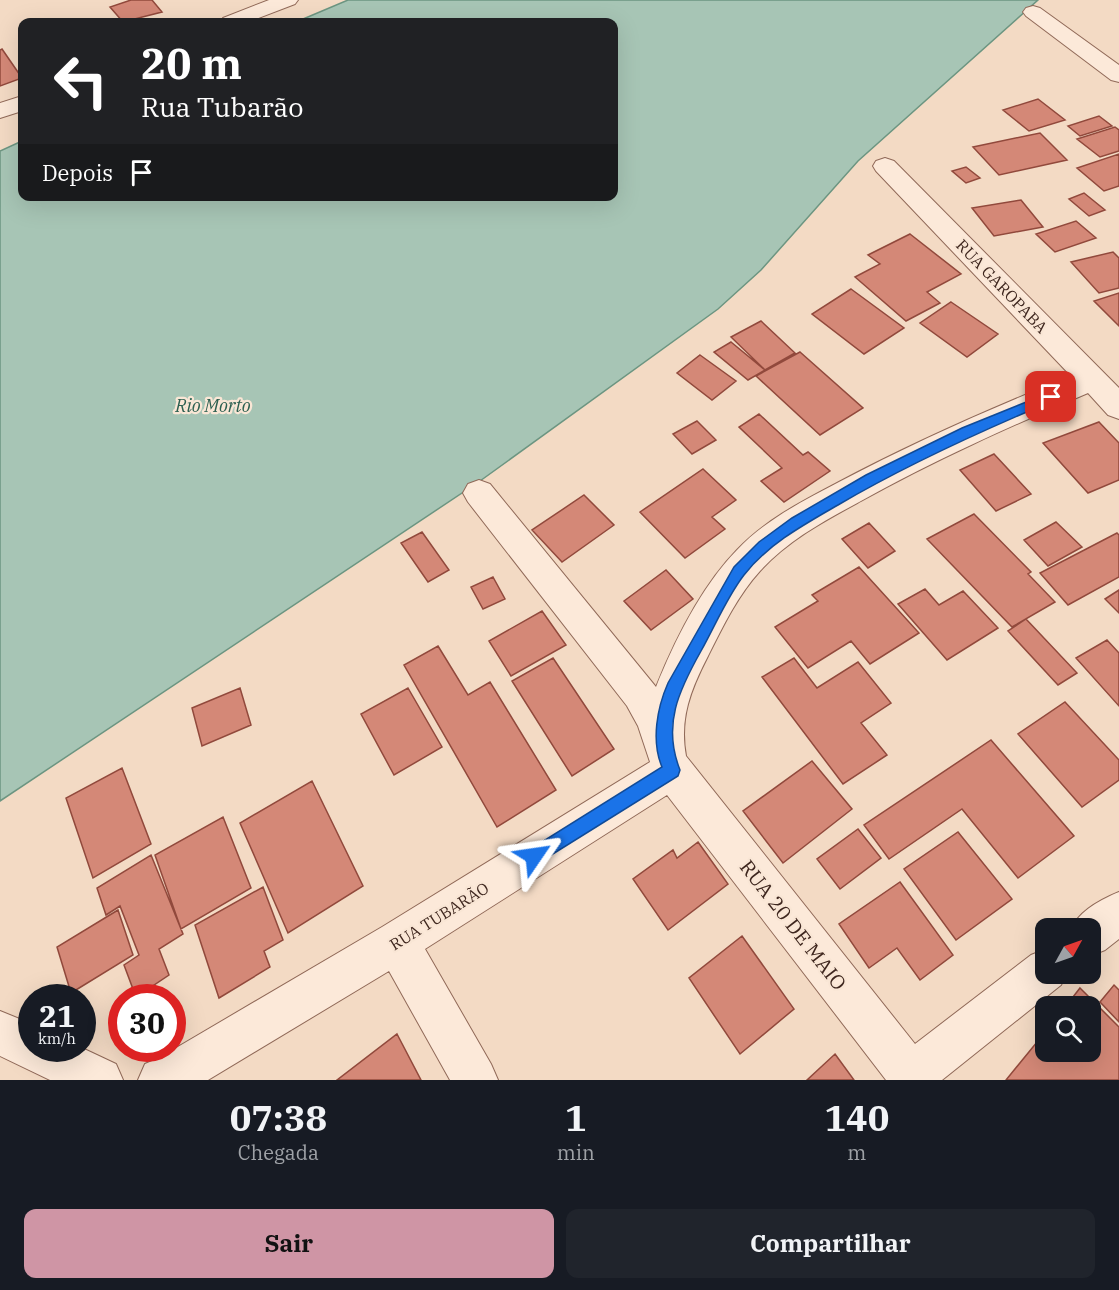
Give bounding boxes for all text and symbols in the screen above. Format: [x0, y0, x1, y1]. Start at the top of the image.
text: 20 m [141, 36, 242, 91]
icon: left [42, 42, 120, 120]
text: Rua Tubarão [141, 89, 304, 124]
icon: arrive [125, 156, 158, 189]
text: Depois [42, 158, 113, 187]
street label: RUA GAROPABA [952, 235, 1052, 337]
pin [1025, 371, 1076, 422]
icon: arrive [1034, 380, 1067, 413]
water label: Rio Morto [174, 394, 251, 417]
position arrow [502, 824, 566, 888]
street label: RUA 20 DE MAIO [734, 854, 853, 995]
street label: RUA TUBARÃO [386, 878, 492, 954]
north arrow [1035, 918, 1101, 984]
map controls [1035, 918, 1101, 1062]
speed limit sign: 30 [108, 984, 186, 1062]
text: 21 [39, 996, 75, 1035]
button: search [1035, 996, 1101, 1062]
text: km/h [38, 1029, 76, 1048]
text: 07:38 [230, 1094, 327, 1141]
text: 1 [565, 1094, 587, 1141]
text: 140 [824, 1094, 889, 1141]
text: Chegada [238, 1139, 319, 1166]
text: min [557, 1139, 595, 1166]
text: m [847, 1139, 866, 1166]
button: Sair [24, 1209, 554, 1278]
button: Compartilhar [566, 1209, 1095, 1278]

